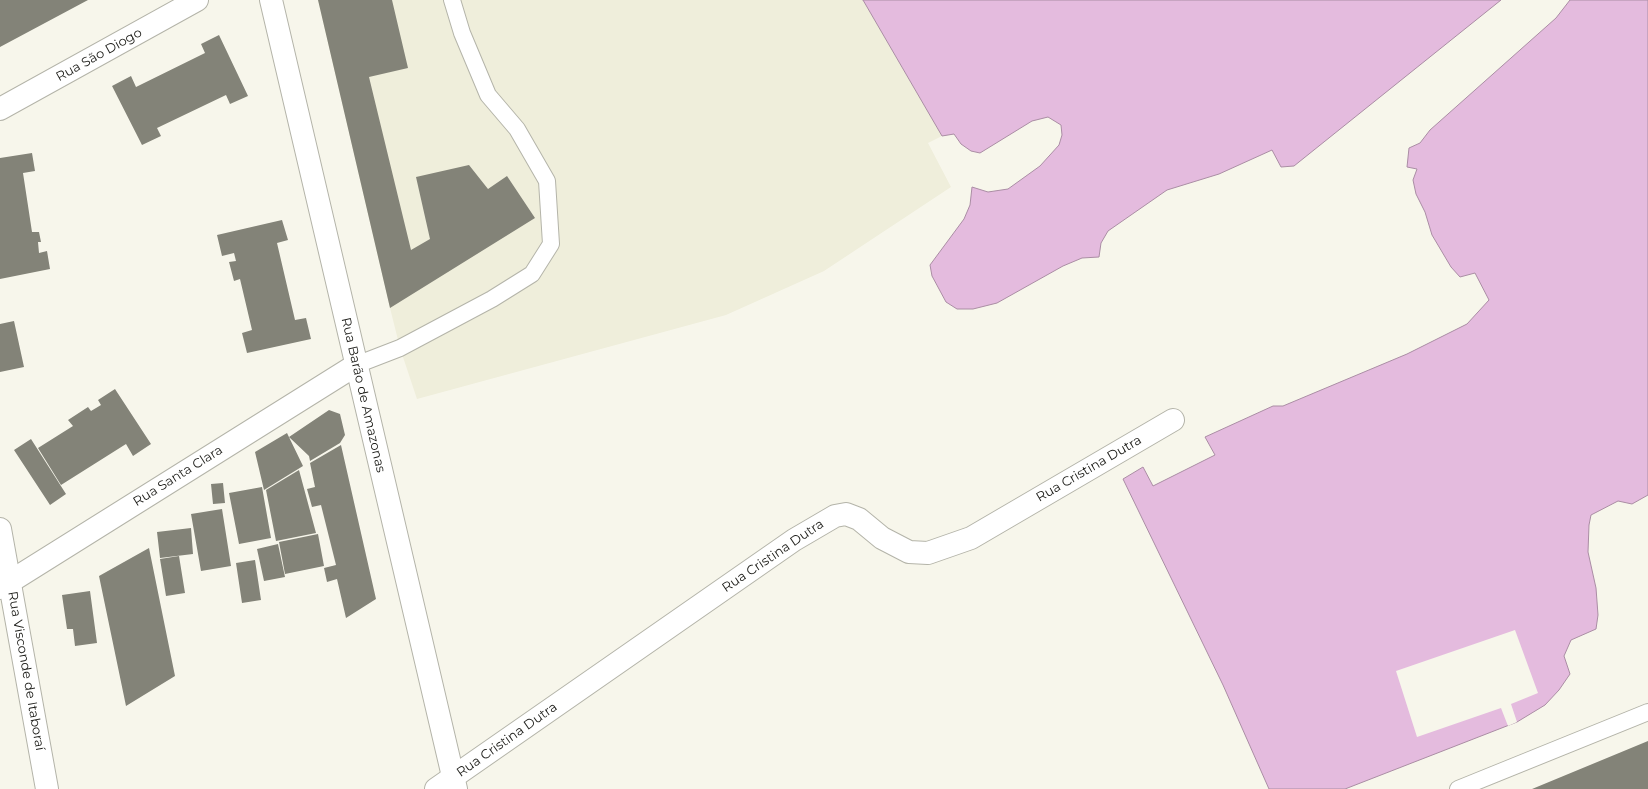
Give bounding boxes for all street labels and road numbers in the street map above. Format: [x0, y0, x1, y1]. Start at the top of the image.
street label: Rua São Diogo [53, 25, 145, 85]
street label: Rua Barão de Amazonas [338, 316, 388, 474]
street label: Rua Cristina Dutra [1034, 432, 1144, 506]
street label: Rua Santa Clara [130, 442, 226, 510]
street label: Rua Cristina Dutra [719, 516, 827, 596]
street label: Rua Visconde de Itaboraí [4, 590, 48, 752]
street label: Rua Cristina Dutra [454, 699, 560, 781]

